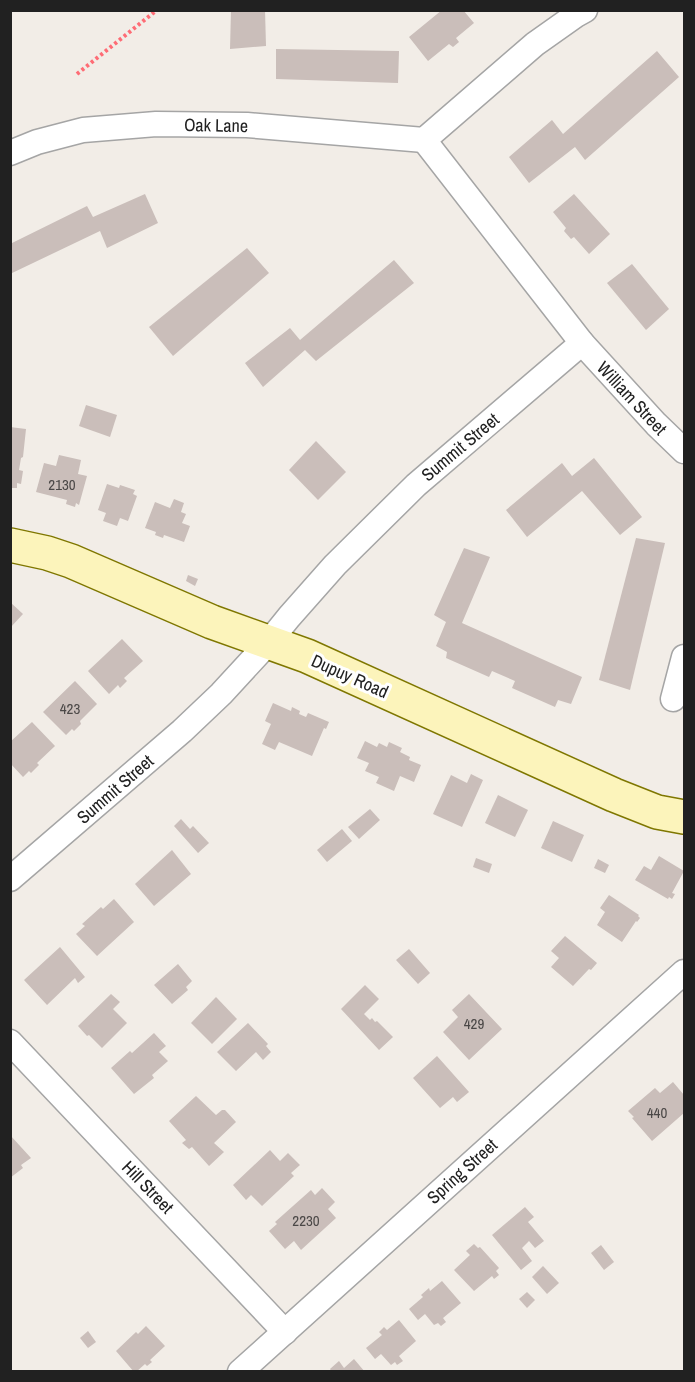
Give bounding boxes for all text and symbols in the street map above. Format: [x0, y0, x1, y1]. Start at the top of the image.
street label: Oak Lane [184, 112, 248, 138]
street label: William Street [591, 356, 673, 440]
street label: Summit Street [416, 407, 504, 487]
house number: 2130 [48, 474, 76, 495]
street label: Dupuy Road [307, 648, 393, 704]
house number: 423 [60, 698, 80, 719]
street label: Summit Street [71, 749, 159, 829]
house number: 429 [464, 1013, 484, 1034]
house number: 440 [647, 1102, 667, 1123]
street label: Spring Street [421, 1133, 503, 1209]
street label: Hill Street [116, 1155, 180, 1219]
house number: 2230 [292, 1210, 320, 1231]

